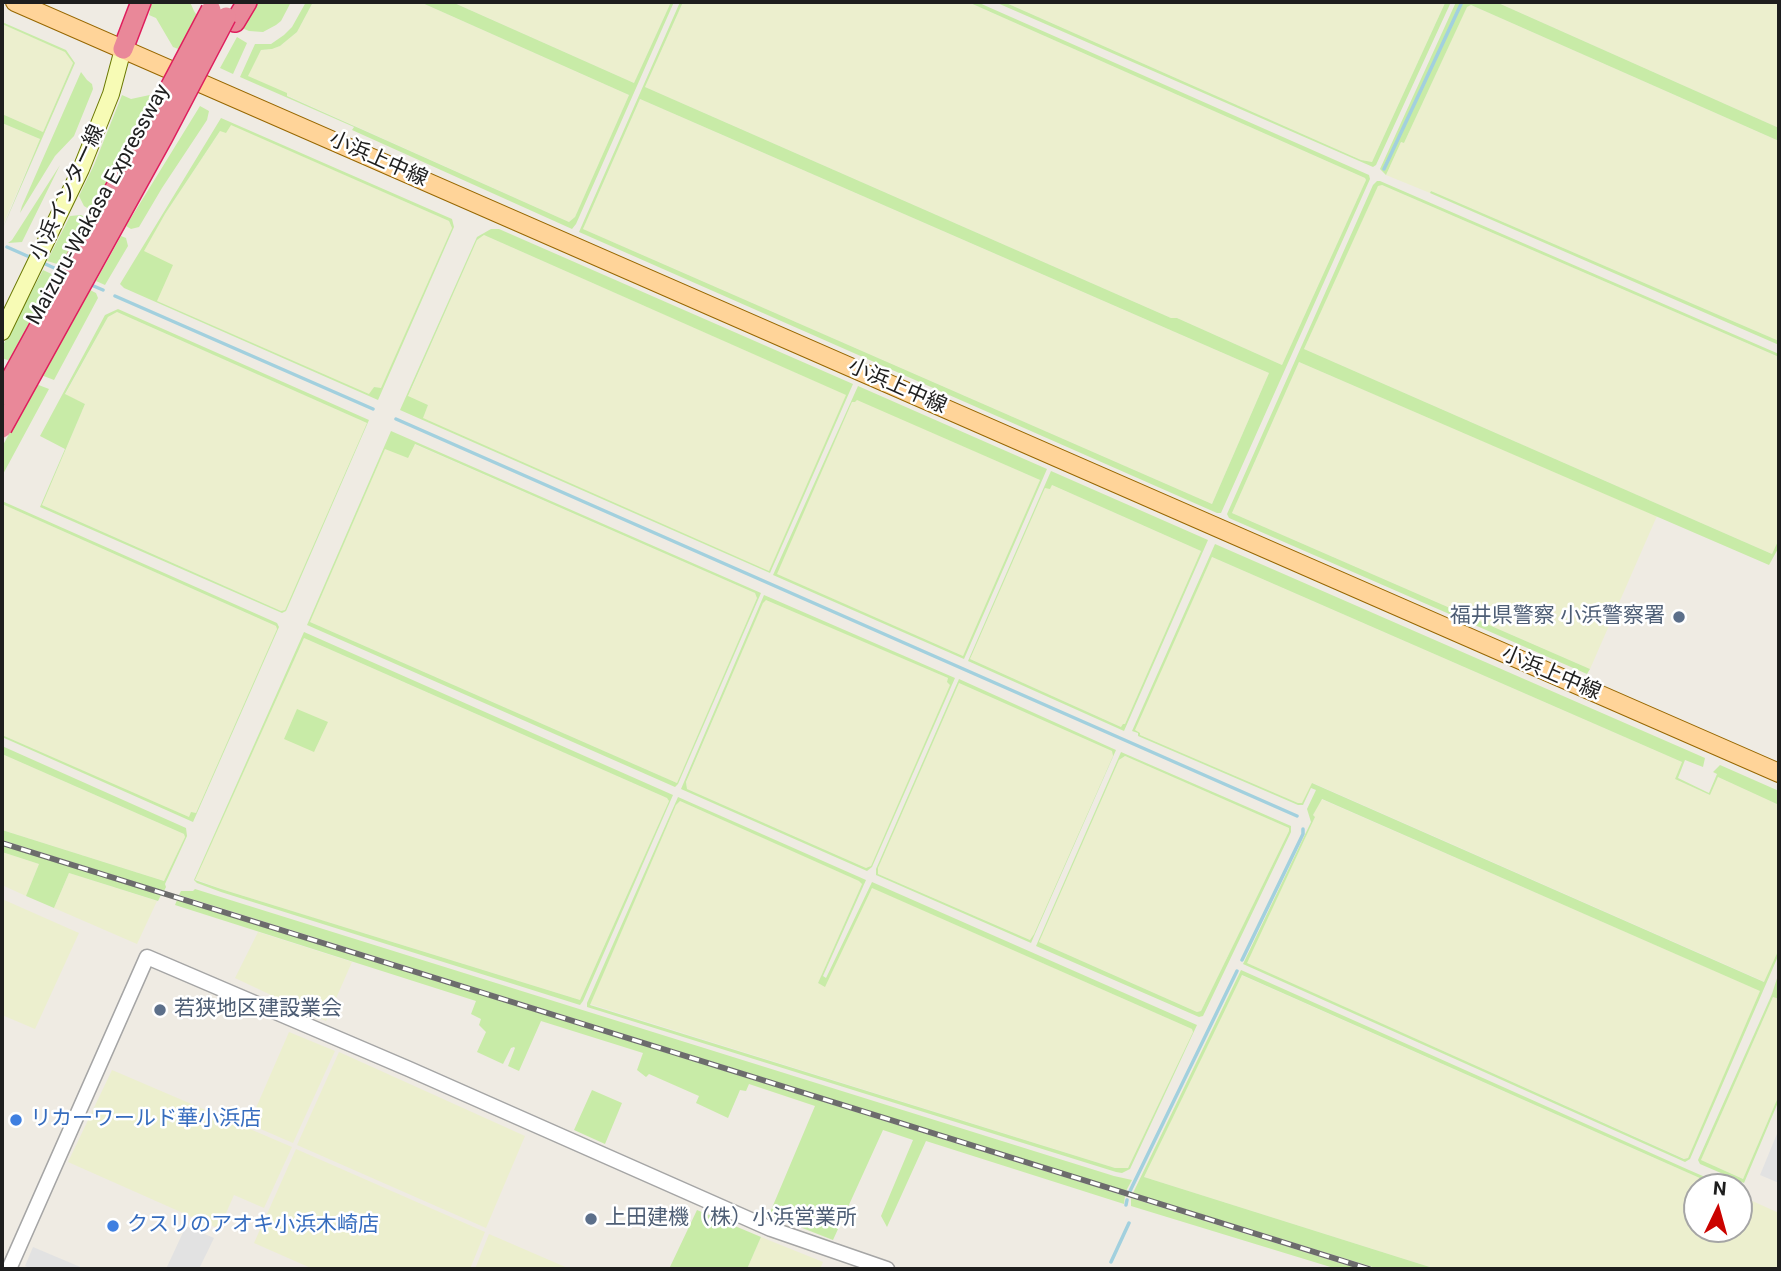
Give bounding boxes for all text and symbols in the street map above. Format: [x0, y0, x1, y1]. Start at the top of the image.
street label: Maizuru-Wakasa Expressway [22, 80, 176, 330]
street label: 小浜インター線 [26, 121, 110, 265]
street label: 小浜上中線 [325, 127, 431, 193]
street label: 小浜上中線 [844, 354, 950, 420]
place label: 福井県警察 小浜警察署 [1450, 604, 1665, 630]
marker: 福井県警察 小浜警察署 [1671, 609, 1687, 625]
street label: 小浜上中線 [1498, 642, 1604, 706]
place label: 若狭地区建設業会 [174, 997, 342, 1023]
marker: 若狭地区建設業会 [152, 1002, 168, 1018]
place label: リカーワールド華小浜店 [30, 1107, 261, 1133]
marker: リカーワールド華小浜店 [8, 1112, 24, 1128]
north arrow [1683, 1173, 1753, 1243]
text: N [1712, 1177, 1727, 1201]
place label: 上田建機（株）小浜営業所 [605, 1206, 857, 1232]
marker: 上田建機（株）小浜営業所 [583, 1211, 599, 1227]
place label: クスリのアオキ小浜木崎店 [127, 1213, 379, 1239]
marker: クスリのアオキ小浜木崎店 [105, 1218, 121, 1234]

